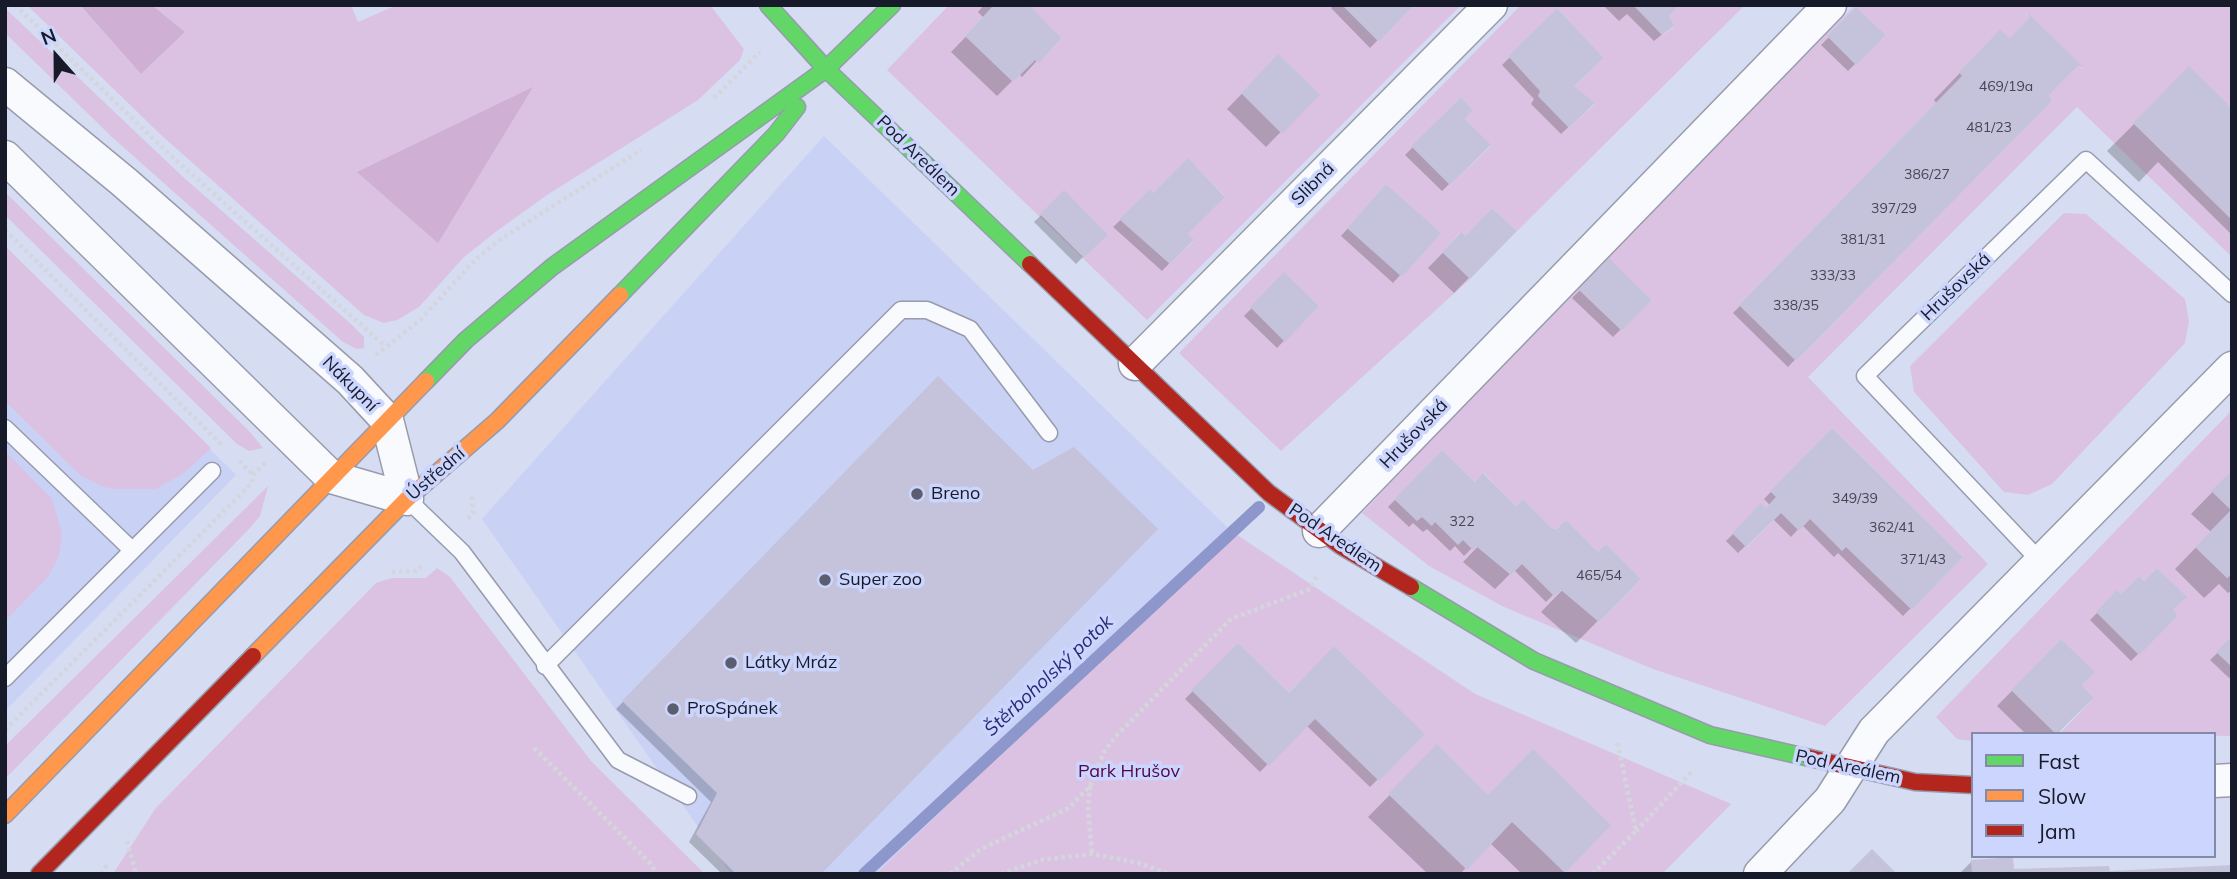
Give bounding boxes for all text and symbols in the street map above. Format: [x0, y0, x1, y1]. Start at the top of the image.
north arrow [21, 21, 91, 91]
text: N [37, 23, 59, 50]
house number: 469/19a [1979, 79, 2033, 95]
street label: Pod Areálem [872, 111, 964, 201]
house number: 481/23 [1966, 120, 2012, 136]
street label: Slibná [1287, 158, 1339, 210]
house number: 386/27 [1904, 167, 1950, 183]
house number: 397/29 [1871, 201, 1917, 217]
house number: 381/31 [1840, 232, 1886, 248]
street label: Hrušovská [1917, 249, 1995, 325]
house number: 333/33 [1810, 268, 1856, 284]
house number: 338/35 [1773, 298, 1819, 314]
street label: Nákupní [318, 352, 382, 416]
street label: Hrušovská [1376, 395, 1452, 473]
street label: Ústřední [402, 443, 470, 505]
place label: Breno [931, 483, 980, 505]
marker: Breno [909, 486, 925, 502]
house number: 349/39 [1832, 491, 1878, 507]
street label: Pod Areálem [1285, 499, 1385, 577]
house number: 322 [1449, 514, 1475, 530]
house number: 362/41 [1869, 520, 1915, 536]
house number: 371/43 [1900, 552, 1946, 568]
house number: 465/54 [1576, 568, 1622, 584]
place label: Super zoo [839, 569, 922, 591]
marker: Super zoo [817, 572, 833, 588]
water label: Štěrboholský potok [980, 611, 1118, 741]
place label: Látky Mráz [745, 652, 837, 674]
marker: Látky Mráz [723, 655, 739, 671]
place label: ProSpánek [687, 698, 778, 720]
marker: ProSpánek [665, 701, 681, 717]
legend [1971, 732, 2216, 858]
street label: Pod Areálem [1793, 745, 1903, 789]
text: Fast [2038, 748, 2080, 774]
park label: Park Hrušov [1078, 761, 1180, 783]
text: Slow [2038, 783, 2086, 809]
text: Jam [2038, 818, 2076, 844]

